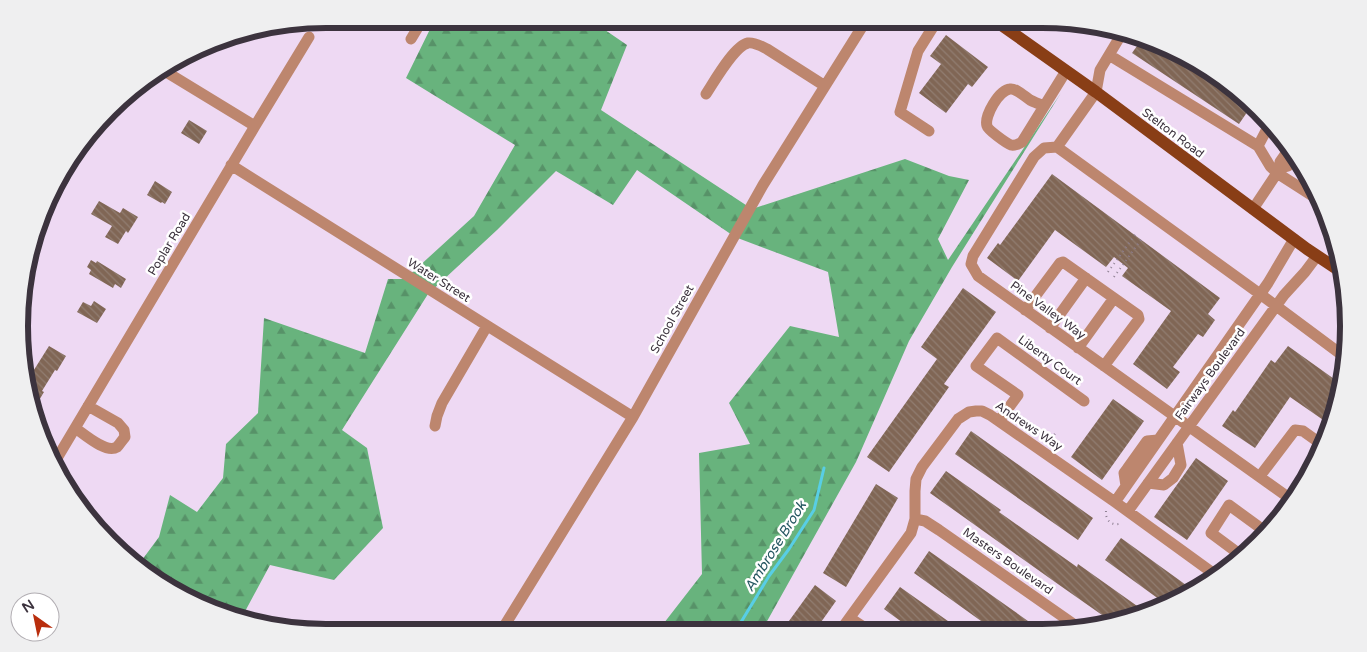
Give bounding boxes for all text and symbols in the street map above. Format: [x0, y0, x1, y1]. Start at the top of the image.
street label: Stelton Road [1139, 105, 1207, 161]
street label: Poplar Road [145, 210, 193, 278]
street label: Water Street [405, 255, 473, 305]
street label: Pine Valley Way [1008, 278, 1089, 342]
street label: School Street [647, 282, 697, 356]
street label: Fairways Boulevard [1172, 326, 1248, 422]
street label: Liberty Court [1016, 332, 1085, 388]
street label: Andrews Way [993, 398, 1066, 454]
water label: Ambrose Brook [741, 497, 811, 595]
street label: Masters Boulevard [960, 525, 1056, 597]
north arrow [10, 592, 60, 642]
text: N [19, 596, 38, 617]

